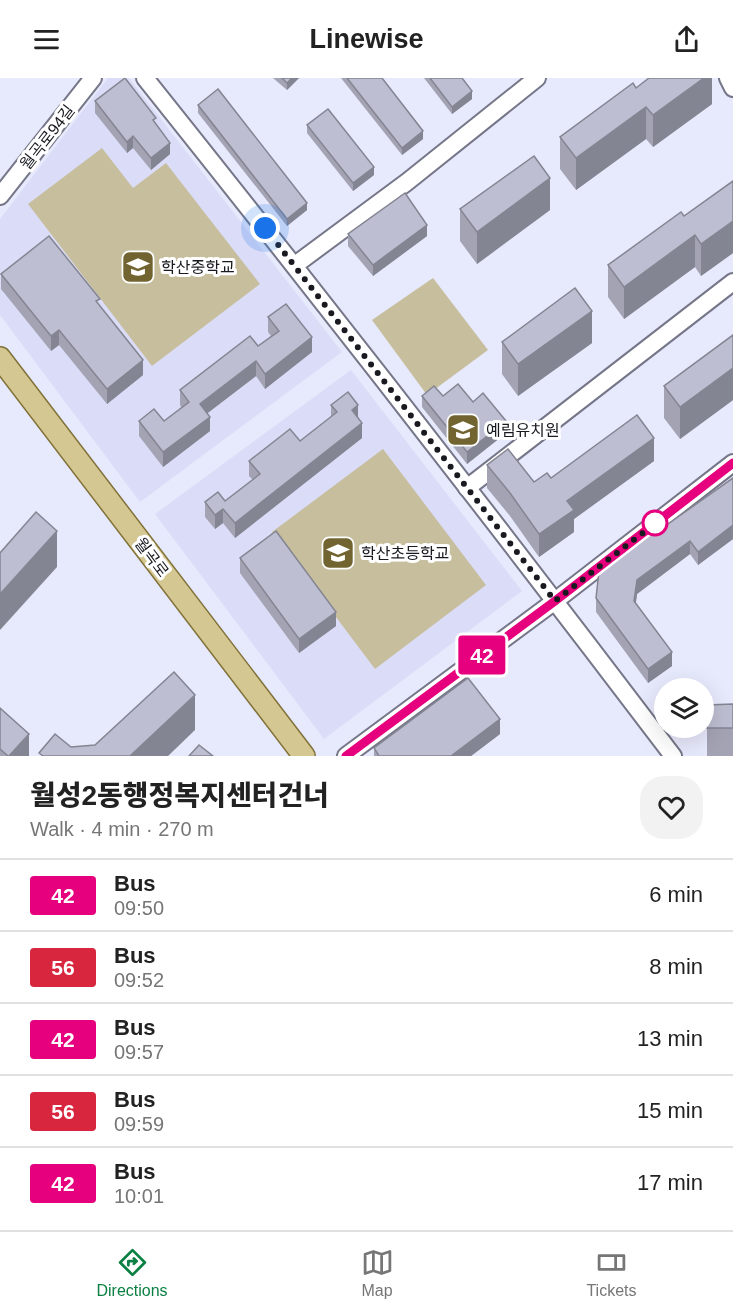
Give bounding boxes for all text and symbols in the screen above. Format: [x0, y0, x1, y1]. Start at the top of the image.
icon: menu [30, 23, 63, 56]
icon: share [670, 23, 703, 56]
text: Linewise [309, 24, 424, 54]
street label: 월곡로94길 [17, 102, 78, 173]
your location [250, 213, 280, 243]
school or university icon: 학산중학교 [120, 249, 156, 285]
place label: 학산중학교 [161, 259, 235, 276]
school or university icon: 예림유치원 [445, 412, 481, 448]
place label: 예림유치원 [486, 422, 560, 439]
unlabelled marker [642, 510, 668, 536]
street label: 월곡로 [132, 535, 172, 580]
school or university icon: 학산초등학교 [320, 535, 356, 571]
place label: 학산초등학교 [361, 545, 449, 562]
line badge: 42 [455, 636, 509, 674]
text: 42 [470, 644, 494, 667]
map controls [654, 678, 714, 738]
button: layers [654, 678, 714, 738]
button: heart [640, 776, 703, 839]
text: 월성2동행정복지센터건너 [30, 780, 329, 811]
text: Walk · 4 min · 270 m [30, 818, 214, 840]
text: Bus [114, 871, 156, 896]
text: 6 min [649, 882, 703, 907]
text: 42 [51, 884, 75, 907]
text: 09:50 [114, 897, 164, 919]
text: Bus [114, 943, 156, 968]
text: 8 min [649, 954, 703, 979]
text: 56 [51, 956, 75, 979]
text: 09:52 [114, 969, 164, 991]
text: Bus [114, 1015, 156, 1040]
text: 13 min [637, 1026, 703, 1051]
text: 42 [51, 1028, 75, 1051]
text: 09:57 [114, 1041, 164, 1063]
text: Bus [114, 1087, 156, 1112]
text: 15 min [637, 1098, 703, 1123]
text: 56 [51, 1100, 75, 1123]
text: 09:59 [114, 1113, 164, 1135]
text: Bus [114, 1159, 156, 1184]
text: 17 min [637, 1170, 703, 1195]
text: 42 [51, 1172, 75, 1195]
text: 10:01 [114, 1185, 164, 1207]
tab: Directions [96, 1246, 168, 1300]
tab: Map [361, 1246, 394, 1300]
tab: Tickets [586, 1246, 637, 1300]

